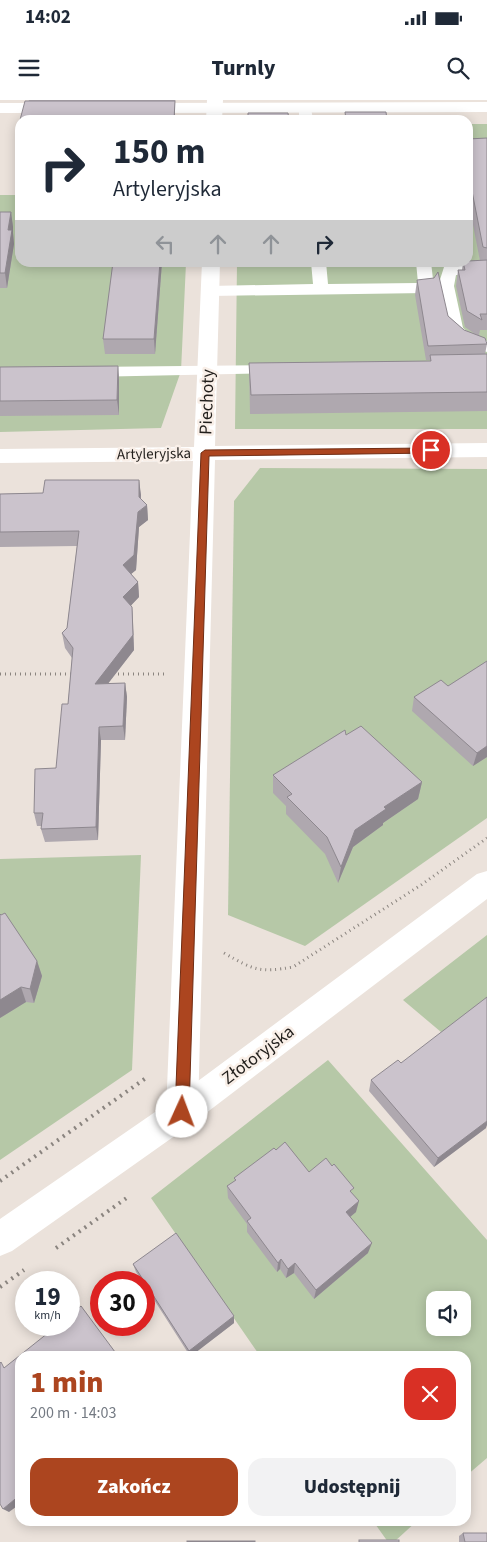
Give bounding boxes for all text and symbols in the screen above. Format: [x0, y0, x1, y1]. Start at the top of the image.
text: 14:02 [25, 4, 71, 31]
text: Turnly [212, 52, 275, 84]
icon: menu [15, 54, 43, 82]
icon: search [444, 54, 472, 82]
text: 150 m [113, 127, 205, 177]
icon: right [30, 135, 95, 200]
text: Artyleryjska [113, 173, 221, 205]
icon: left [151, 230, 179, 258]
icon: ahead [204, 230, 232, 258]
icon: ahead [257, 230, 285, 258]
icon: right [310, 230, 338, 258]
street label: Piechoty [193, 368, 221, 435]
pin [410, 429, 452, 471]
icon: arrive [417, 436, 445, 464]
street label: Artyleryjska [117, 443, 191, 465]
street label: Złotoryjska [217, 1019, 299, 1091]
position arrow [155, 1085, 207, 1137]
speed limit sign: 30 [90, 1271, 155, 1336]
text: 19 [34, 1279, 61, 1315]
map controls [426, 1291, 471, 1336]
button: sound [426, 1291, 471, 1336]
text: km/h [34, 1307, 61, 1324]
text: 1 min [30, 1361, 104, 1404]
button: close [404, 1368, 456, 1420]
text: 200 m · 14:03 [30, 1402, 117, 1424]
button: Zakończ [30, 1458, 238, 1516]
button: Udostępnij [248, 1458, 456, 1516]

